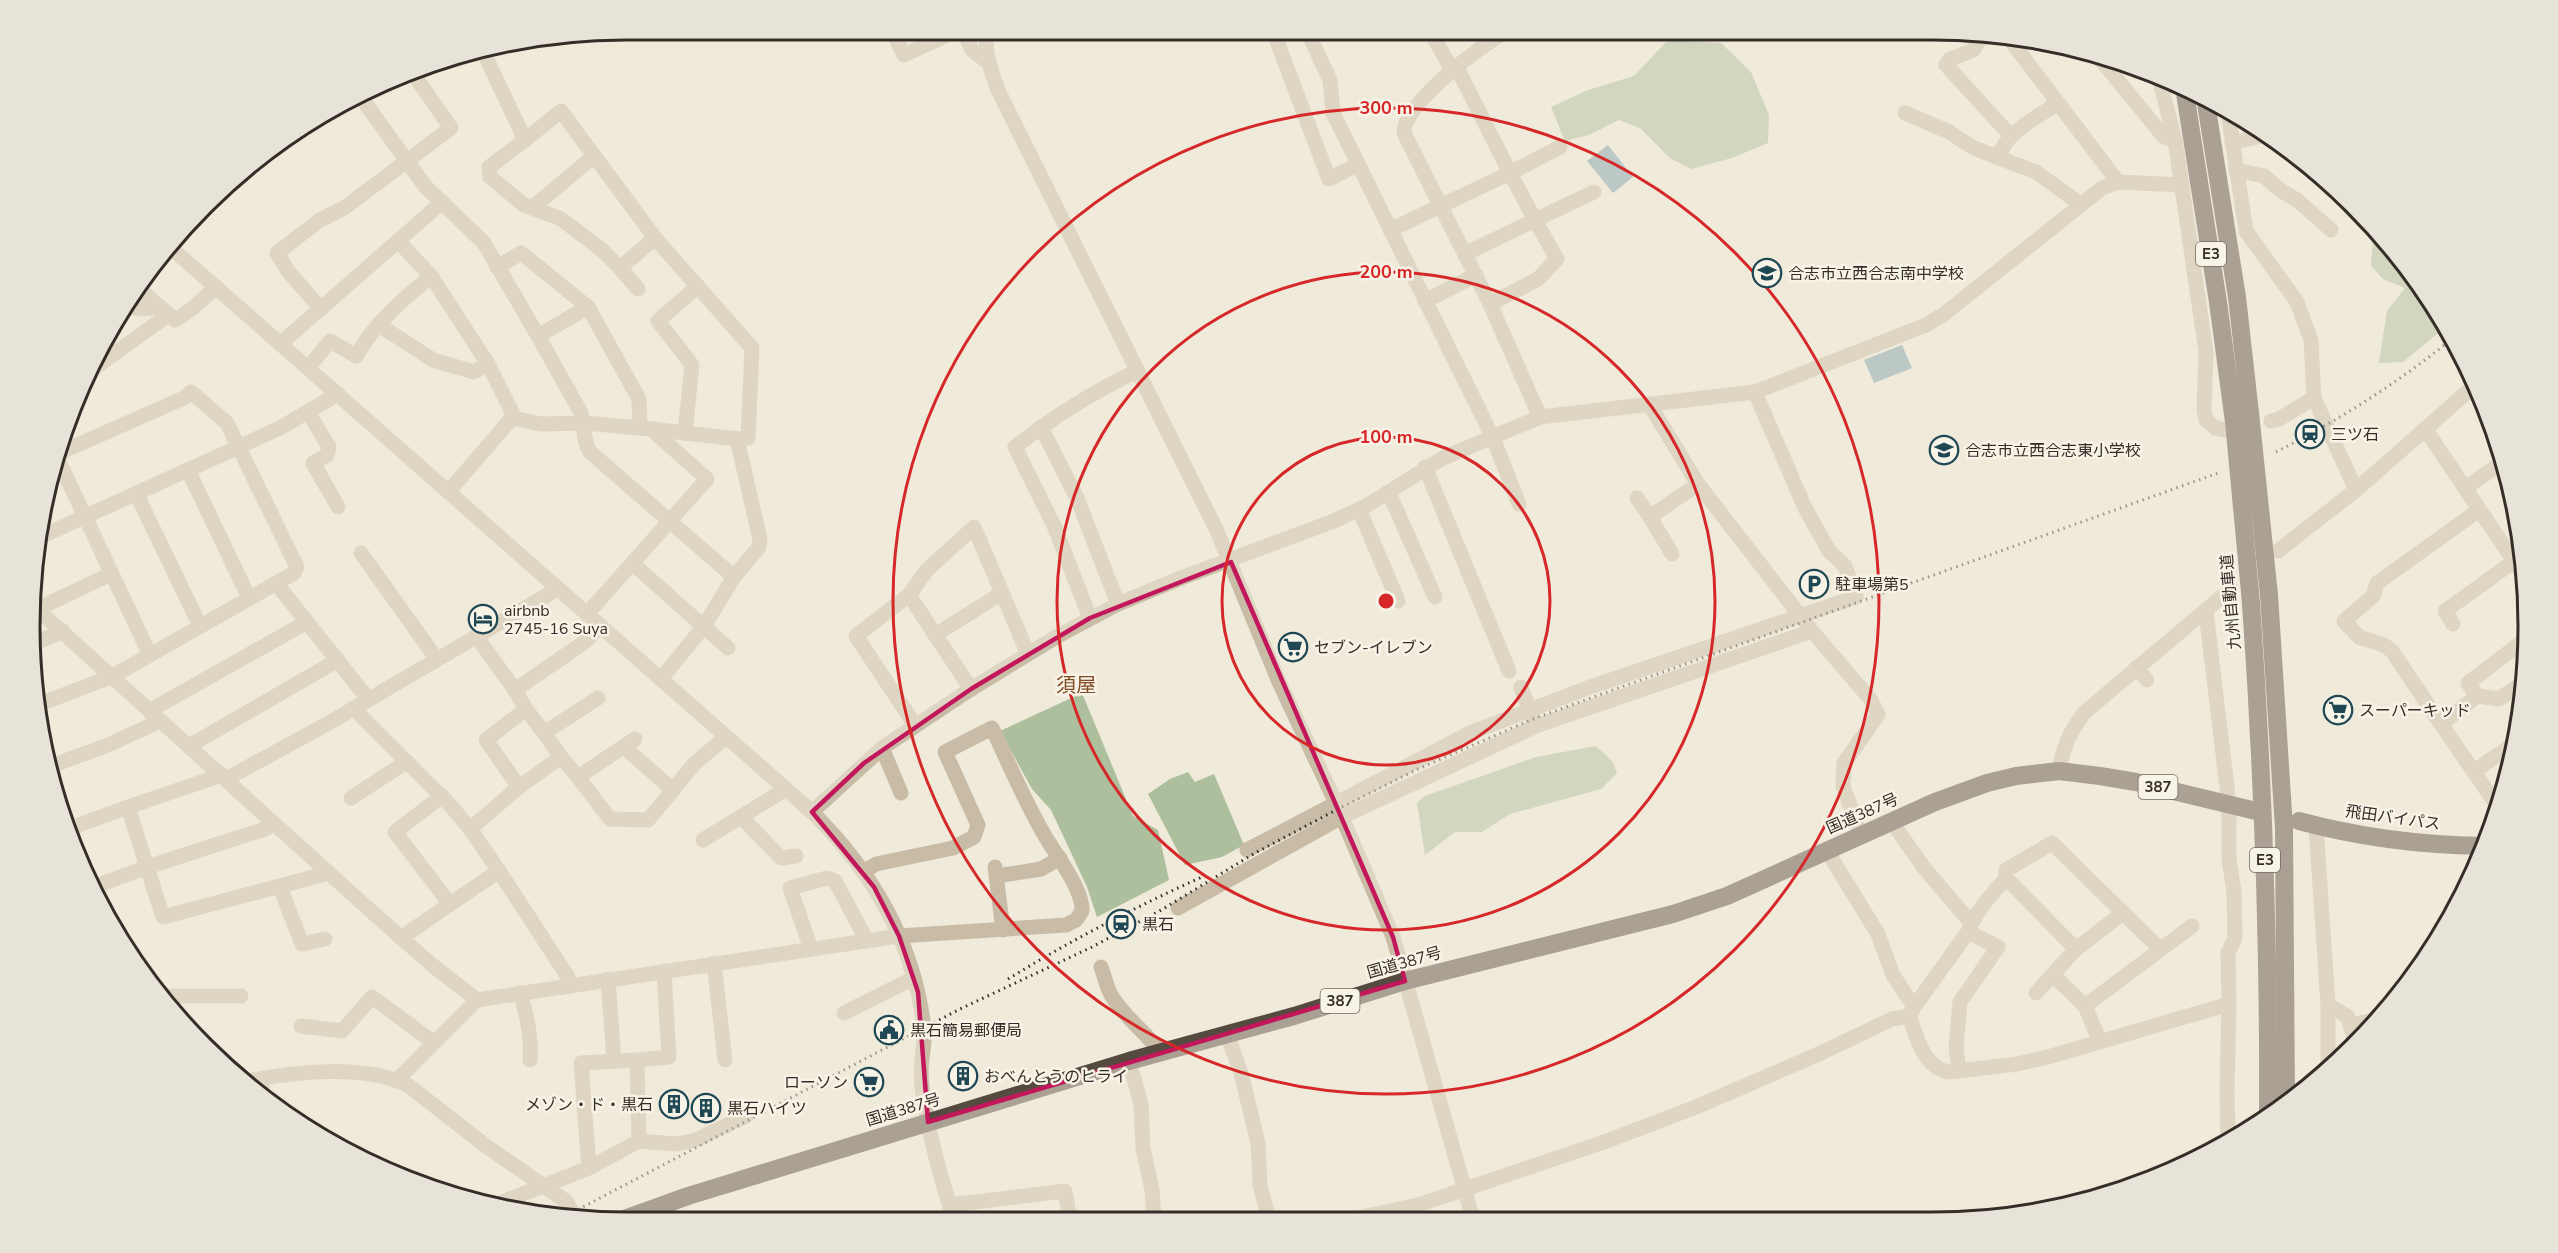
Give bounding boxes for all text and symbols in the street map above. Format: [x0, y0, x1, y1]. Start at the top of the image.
text: 300 m [1359, 96, 1413, 120]
road number: E3 [2196, 242, 2226, 266]
school or university icon: 合志市立西合志南中学校 [1751, 257, 1783, 289]
text: 200 m [1359, 260, 1413, 284]
place label: 合志市立西合志南中学校 [1788, 263, 1964, 285]
station icon: 三ツ石 [2294, 418, 2326, 450]
place label: 三ツ石 [2331, 424, 2379, 446]
text: 100 m [1359, 425, 1413, 449]
school or university icon: 合志市立西合志東小学校 [1928, 434, 1960, 466]
place label: 合志市立西合志東小学校 [1965, 440, 2141, 462]
street label: 九州自動車道 [2216, 553, 2246, 651]
parking icon: 駐車場第5 [1798, 568, 1830, 600]
place label: 駐車場第5 [1835, 574, 1909, 596]
centre of rings [1376, 591, 1396, 611]
place label: airbnb 2745-16 Suya [504, 600, 608, 640]
hotel icon: airbnb 2745-16 Suya [467, 603, 499, 635]
supermarket icon: セブン-イレブン [1277, 631, 1309, 663]
place label: セブン-イレブン [1314, 637, 1433, 659]
district label: 須屋 [1056, 672, 1096, 699]
supermarket icon: スーパーキッド [2322, 694, 2354, 726]
place label: スーパーキッド [2359, 700, 2471, 722]
road number: 387 [2138, 775, 2178, 799]
street label: 国道387号 [1823, 788, 1902, 840]
street label: 飛田バイパス [2344, 800, 2442, 836]
road number: E3 [2250, 848, 2280, 872]
station icon: 黒石 [1105, 908, 1137, 940]
place label: 黒石 [1142, 914, 1174, 936]
street label: 国道387号 [1364, 942, 1444, 984]
road number: 387 [1320, 989, 1360, 1013]
public building icon: 黒石簡易郵便局 [873, 1014, 905, 1046]
place label: 黒石簡易郵便局 [910, 1020, 1022, 1042]
building icon: おべんとうのヒライ [947, 1060, 979, 1092]
supermarket icon: ローソン [853, 1066, 885, 1098]
place label: おべんとうのヒライ [984, 1066, 1128, 1088]
place label: ローソン [784, 1072, 848, 1094]
building icon: メゾン・ド・黒石 [658, 1088, 690, 1120]
street label: 国道387号 [863, 1088, 943, 1132]
building icon: 黒石ハイツ [690, 1092, 722, 1124]
place label: メゾン・ド・黒石 [525, 1094, 653, 1116]
place label: 黒石ハイツ [727, 1098, 807, 1120]

